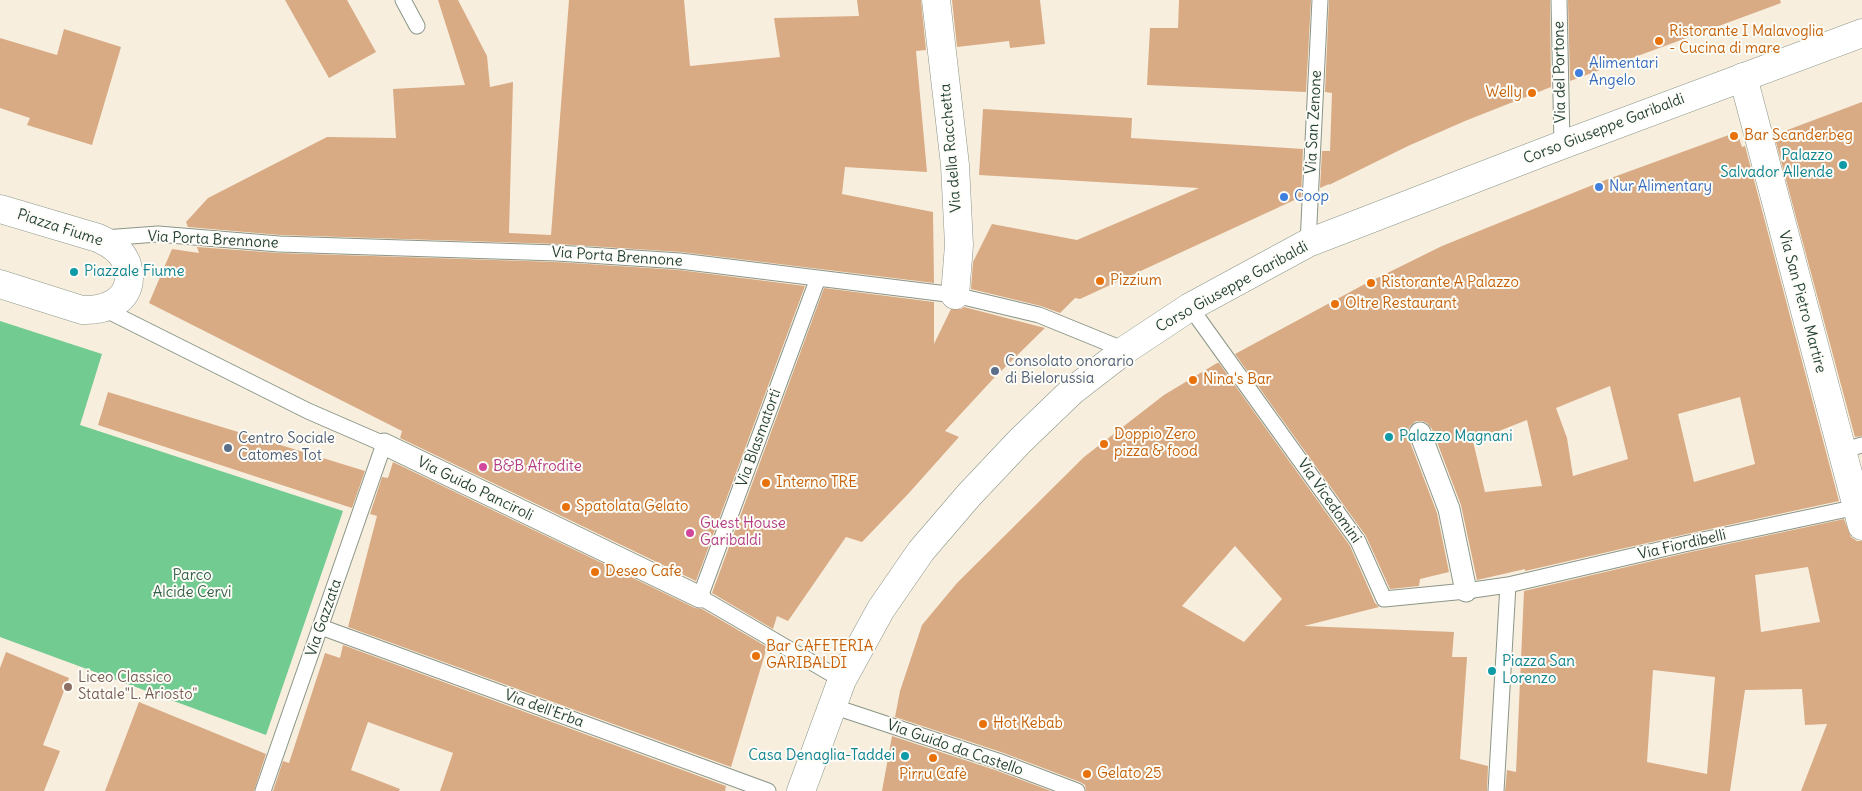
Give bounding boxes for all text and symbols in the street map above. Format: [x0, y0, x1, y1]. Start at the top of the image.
street label: Via del Portone [1550, 21, 1570, 123]
place label: Ristorante I Malavoglia - Cucina di mare [1669, 23, 1824, 58]
marker: Ristorante I Malavoglia - Cucina di mare [1653, 35, 1665, 47]
place label: Alimentari Angelo [1589, 55, 1658, 90]
marker: Alimentari Angelo [1573, 67, 1585, 79]
street label: Via San Zenone [1302, 70, 1326, 174]
street label: Via della Racchetta [936, 83, 966, 213]
place label: Welly [1486, 84, 1522, 102]
marker: Welly [1526, 87, 1538, 99]
street label: Corso Giuseppe Garibaldi [1521, 90, 1687, 168]
place label: Bar Scanderbeg [1744, 127, 1853, 145]
marker: Bar Scanderbeg [1728, 130, 1740, 142]
place label: Palazzo Salvador Allende [1720, 147, 1833, 182]
marker: Palazzo Salvador Allende [1837, 159, 1849, 171]
place label: Nur Alimentary [1609, 178, 1712, 196]
marker: Nur Alimentary [1593, 181, 1605, 193]
place label: Coop [1294, 188, 1329, 206]
marker: Coop [1278, 191, 1290, 203]
street label: Piazza Fiume [15, 206, 105, 250]
street label: Via Porta Brennone [147, 228, 279, 252]
street label: Via San Pietro Martire [1774, 229, 1830, 375]
street label: Corso Giuseppe Garibaldi [1153, 238, 1311, 336]
street label: Via Porta Brennone [551, 243, 683, 271]
place label: Piazzale Fiume [84, 263, 185, 281]
marker: Piazzale Fiume [68, 266, 80, 278]
place label: Pizzium [1110, 272, 1162, 290]
place label: Ristorante A Palazzo [1381, 274, 1519, 292]
marker: Pizzium [1094, 275, 1106, 287]
marker: Ristorante A Palazzo [1365, 277, 1377, 289]
place label: Oltre Restaurant [1345, 295, 1457, 313]
marker: Oltre Restaurant [1329, 298, 1341, 310]
place label: Consolato onorario di Bielorussia [1005, 353, 1134, 388]
marker: Consolato onorario di Bielorussia [989, 365, 1001, 377]
place label: Nina's Bar [1203, 371, 1272, 389]
marker: Nina's Bar [1187, 374, 1199, 386]
street label: Via Blasmatorti [733, 386, 785, 490]
place label: Doppio Zero pizza & food [1114, 426, 1198, 461]
place label: Palazzo Magnani [1399, 428, 1513, 446]
place label: Centro Sociale Catomes Tot [238, 430, 335, 465]
marker: Palazzo Magnani [1383, 431, 1395, 443]
marker: Doppio Zero pizza & food [1098, 438, 1110, 450]
marker: Centro Sociale Catomes Tot [222, 442, 234, 454]
street label: Via Guido Panciroli [414, 453, 536, 525]
street label: Via Vicedomini [1293, 455, 1365, 547]
place label: B&B Afrodite [493, 458, 582, 476]
marker: B&B Afrodite [477, 461, 489, 473]
place label: Interno TRE [776, 474, 857, 492]
marker: Interno TRE [760, 477, 772, 489]
place label: Spatolata Gelato [576, 498, 688, 516]
marker: Spatolata Gelato [560, 501, 572, 513]
place label: Guest House Garibaldi [700, 515, 786, 550]
street label: Via Fiordibelli [1636, 526, 1728, 564]
marker: Guest House Garibaldi [684, 527, 696, 539]
place label: Deseo Cafe [605, 563, 682, 581]
marker: Deseo Cafe [589, 566, 601, 578]
park label: Parco Alcide Cervi [153, 567, 231, 602]
street label: Via Gazzata [302, 577, 346, 659]
place label: Bar CAFETERIA GARIBALDI [766, 638, 873, 673]
marker: Bar CAFETERIA GARIBALDI [750, 650, 762, 662]
place label: Piazza San Lorenzo [1502, 653, 1575, 688]
marker: Piazza San Lorenzo [1486, 665, 1498, 677]
place label: Liceo Classico Statale"L. Ariosto" [78, 669, 197, 704]
marker: Liceo Classico Statale"L. Ariosto" [62, 681, 74, 693]
street label: Via dell'Erba [502, 686, 586, 732]
place label: Hot Kebab [993, 715, 1063, 733]
street label: Via Guido da Castello [885, 716, 1025, 780]
marker: Hot Kebab [977, 718, 989, 730]
place label: Casa Denaglia-Taddei [748, 747, 895, 765]
marker: Casa Denaglia-Taddei [899, 750, 911, 762]
marker: Pirru Cafè [927, 752, 939, 764]
place label: Gelato 25 [1097, 765, 1162, 783]
place label: Pirru Cafè [899, 766, 967, 784]
marker: Gelato 25 [1081, 768, 1093, 780]

